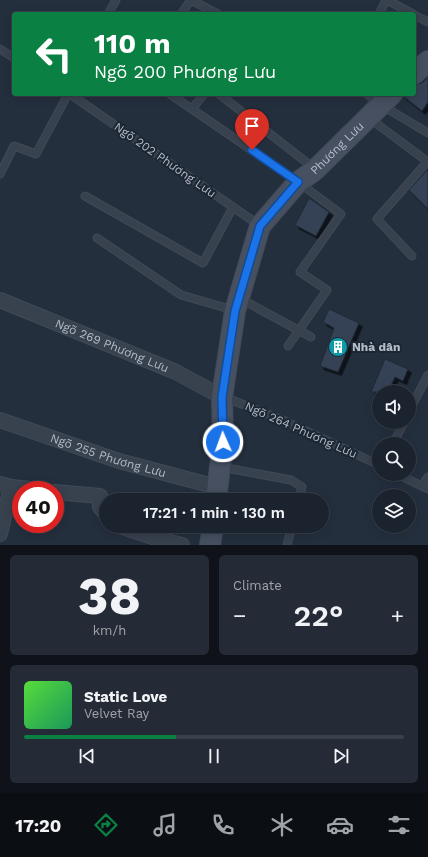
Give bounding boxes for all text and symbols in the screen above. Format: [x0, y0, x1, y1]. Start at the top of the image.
text: 110 m [94, 27, 171, 60]
icon: left [28, 28, 80, 80]
text: Ngõ 200 Phương Lưu [94, 61, 276, 82]
pin [235, 109, 269, 150]
icon: arrive [241, 115, 263, 137]
street label: Phương Lưu [308, 119, 367, 177]
street label: Ngõ 202 Phương Lưu [111, 120, 219, 200]
street label: Ngõ 269 Phương Lưu [53, 316, 171, 375]
building icon: Nhà dân [327, 336, 349, 358]
place label: Nhà dân [352, 340, 401, 354]
map controls [372, 385, 416, 533]
button: sound [372, 385, 416, 429]
street label: Ngõ 264 Phương Lưu [243, 399, 359, 461]
position arrow [202, 421, 244, 463]
street label: Ngõ 255 Phương Lưu [48, 431, 168, 480]
button: search [372, 437, 416, 481]
speed limit sign: 40 [12, 481, 64, 533]
button: layers [372, 489, 416, 533]
text: 17:21 · 1 min · 130 m [143, 504, 285, 522]
text: 38 [78, 566, 141, 627]
text: Climate [233, 578, 282, 593]
text: 22° [294, 598, 343, 633]
text: − [233, 603, 246, 628]
text: + [391, 603, 404, 628]
text: km/h [93, 623, 126, 638]
text: Static Love [84, 688, 167, 706]
text: Velvet Ray [84, 706, 149, 721]
icon: previous [76, 745, 98, 767]
icon: pause [203, 745, 225, 767]
icon: next [330, 745, 352, 767]
icon: directions [92, 811, 120, 839]
icon: music [151, 811, 179, 839]
icon: phone [209, 811, 237, 839]
icon: climate [268, 811, 296, 839]
icon: car [326, 811, 354, 839]
icon: filters [385, 811, 413, 839]
text: 17:20 [15, 815, 61, 836]

